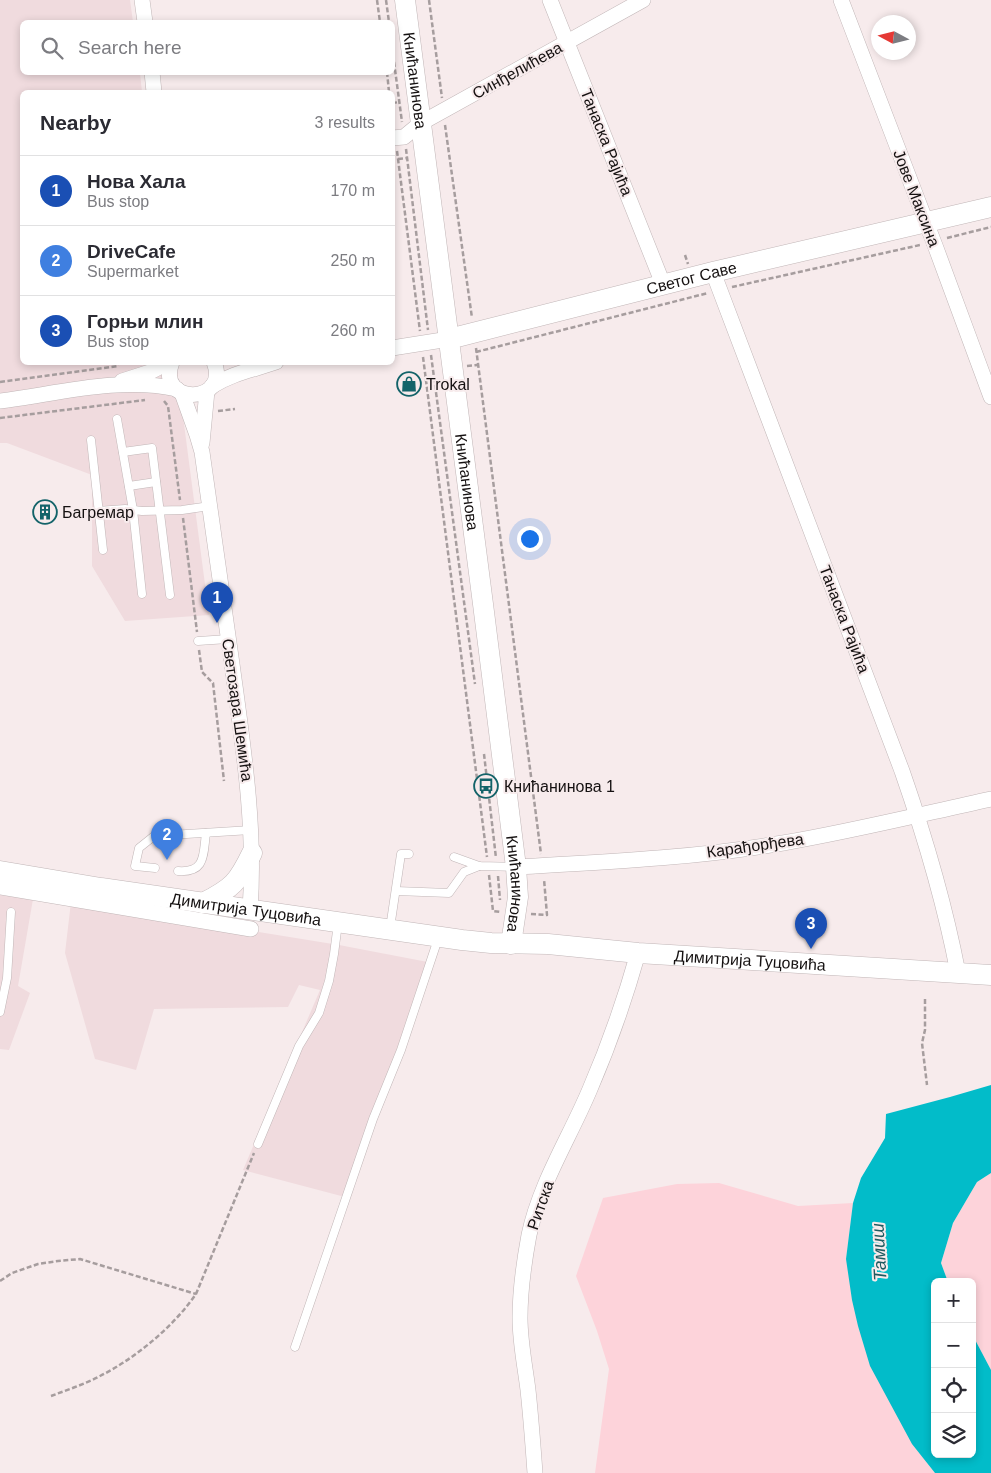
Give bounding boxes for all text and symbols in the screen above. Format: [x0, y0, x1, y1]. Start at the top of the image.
north arrow [871, 15, 916, 60]
search box [20, 20, 395, 75]
street label: Книћанинова [400, 31, 430, 130]
icon: search [38, 34, 66, 62]
text: Search here [78, 37, 182, 58]
street label: Синђелићева [469, 39, 565, 102]
street label: Танаска Рајића [577, 86, 636, 198]
text: Nearby [40, 111, 111, 134]
text: 3 results [315, 114, 375, 131]
street label: Јове Максина [890, 147, 943, 249]
text: Нова Хала [87, 171, 185, 192]
text: 1 [52, 182, 60, 199]
text: 170 m [331, 182, 375, 199]
text: Bus stop [87, 193, 149, 210]
text: DriveCafe [87, 241, 176, 262]
text: 2 [52, 252, 60, 269]
text: 250 m [331, 252, 375, 269]
street label: Светог Саве [645, 259, 738, 298]
text: Supermarket [87, 263, 179, 280]
text: Горњи млин [87, 311, 204, 332]
text: 3 [52, 322, 60, 339]
text: 260 m [331, 322, 375, 339]
text: Bus stop [87, 333, 149, 350]
shop icon: Trokal [396, 371, 422, 397]
place label: Trokal [426, 376, 470, 393]
street label: Книћанинова [452, 433, 481, 532]
building icon: Багремар [32, 499, 58, 525]
place label: Багремар [62, 504, 134, 521]
your location [517, 526, 543, 552]
street label: Танаска Рајића [816, 563, 873, 675]
pin: 1 [201, 582, 233, 623]
street label: Светозара Шемића [219, 638, 256, 783]
bus stop icon: Книћанинова 1 [473, 773, 499, 799]
place label: Книћанинова 1 [504, 778, 615, 795]
pin: 2 [151, 819, 183, 860]
street label: Карађорђева [705, 830, 805, 861]
street label: Книћанинова [503, 834, 526, 934]
street label: Димитрија Туцовића [170, 890, 322, 929]
pin: 3 [795, 908, 827, 949]
street label: Димитрија Туцовића [674, 947, 826, 974]
street label: Ритска [524, 1178, 557, 1232]
water label: Тамиш [867, 1223, 891, 1281]
map controls [931, 1278, 976, 1458]
button: + [931, 1278, 976, 1323]
button: − [931, 1323, 976, 1368]
button: locate [931, 1368, 976, 1413]
button: layers [931, 1413, 976, 1458]

